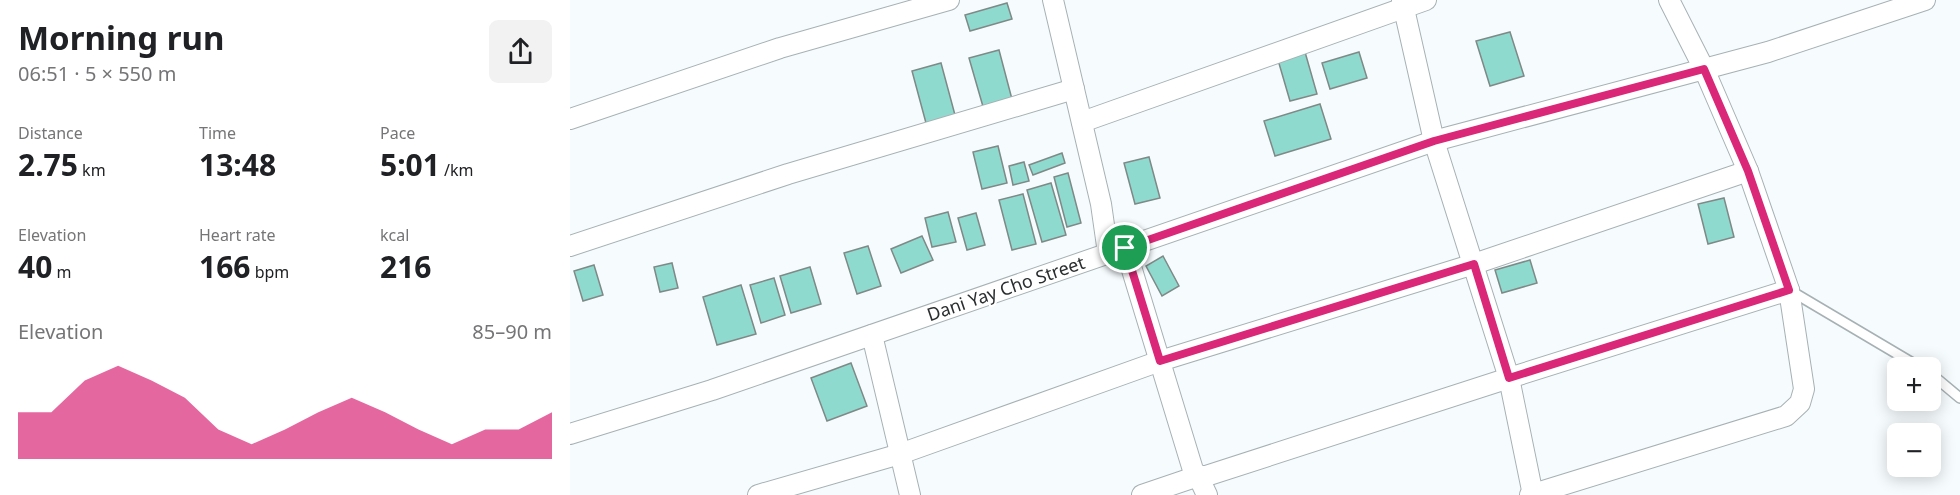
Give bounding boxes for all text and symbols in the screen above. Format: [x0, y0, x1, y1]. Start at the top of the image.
text: Morning run [18, 15, 224, 60]
button: share [489, 20, 552, 83]
text: 06:51 · 5 × 550 m [18, 60, 176, 87]
text: Distance [18, 122, 83, 144]
text: Time [199, 122, 236, 144]
text: Pace [380, 122, 415, 144]
text: 2.75 [18, 144, 78, 185]
text: 13:48 [199, 144, 276, 185]
text: 5:01 [380, 144, 440, 185]
text: km [78, 159, 106, 181]
text: /km [440, 159, 474, 181]
pin [1099, 222, 1150, 273]
text: Elevation [18, 224, 86, 246]
text: Heart rate [199, 224, 275, 246]
text: kcal [380, 224, 409, 246]
icon: arrive [1108, 231, 1141, 264]
text: 40 [18, 246, 52, 287]
text: 166 [199, 246, 250, 287]
text: 216 [380, 246, 431, 287]
street label: Dani Yay Cho Street [924, 250, 1088, 326]
text: m [52, 261, 71, 283]
text: bpm [250, 261, 289, 283]
text: Elevation [18, 318, 103, 345]
text: 85–90 m [472, 318, 552, 345]
map controls [1887, 357, 1941, 477]
button: + [1887, 357, 1941, 411]
button: − [1887, 423, 1941, 477]

